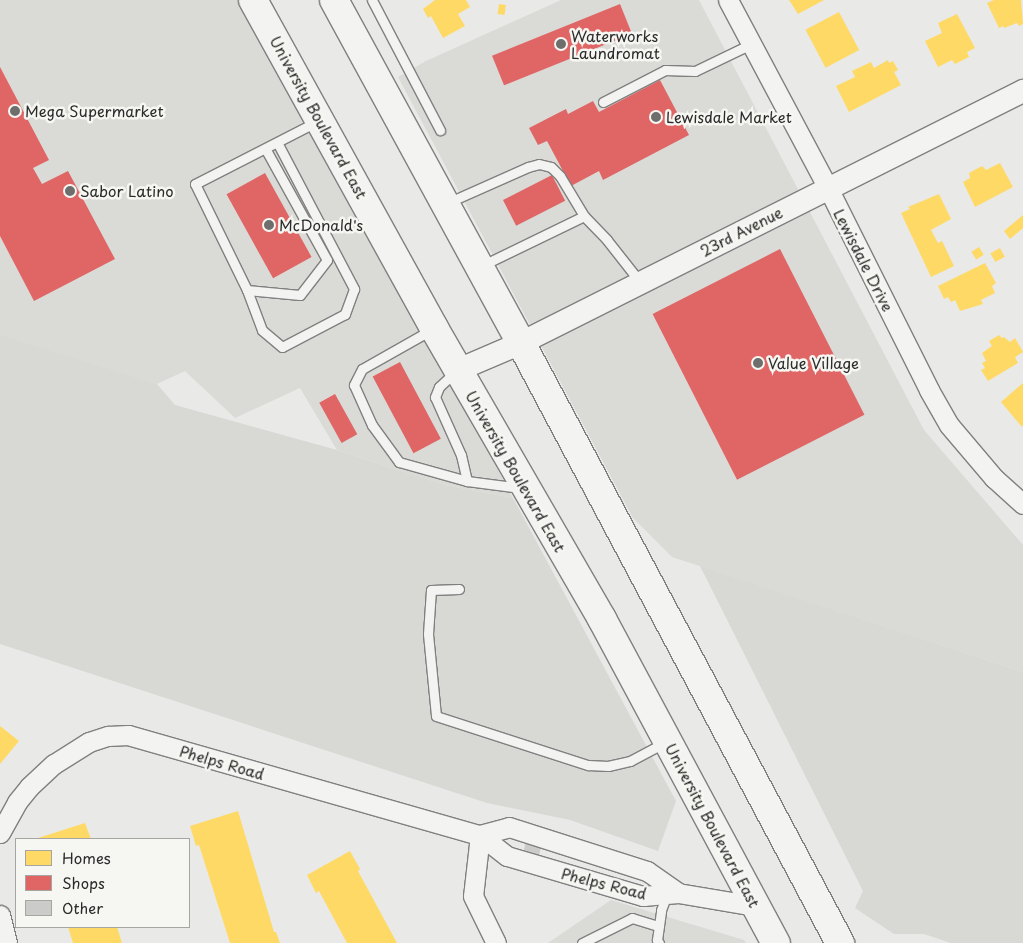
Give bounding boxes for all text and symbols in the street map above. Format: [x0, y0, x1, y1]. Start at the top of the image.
place label: Waterworks Laundromat [571, 26, 660, 61]
street label: University Boulevard East [266, 32, 372, 202]
marker: Waterworks Laundromat [555, 38, 567, 50]
place label: Mega Supermarket [25, 102, 164, 120]
marker: Mega Supermarket [9, 105, 21, 117]
place label: Lewisdale Market [666, 108, 792, 126]
marker: Lewisdale Market [650, 111, 662, 123]
place label: Sabor Latino [80, 182, 173, 200]
marker: Sabor Latino [64, 185, 76, 197]
street label: 23rd Avenue [696, 202, 786, 260]
street label: Lewisdale Drive [831, 206, 897, 314]
place label: McDonald's [279, 216, 363, 234]
marker: McDonald's [263, 219, 275, 231]
place label: Value Village [768, 354, 859, 372]
marker: Value Village [752, 357, 764, 369]
street label: University Boulevard East [462, 387, 570, 555]
street label: University Boulevard East [662, 739, 764, 911]
street label: Phelps Road [178, 741, 266, 783]
legend [15, 838, 190, 928]
text: Homes [62, 846, 111, 869]
street label: Phelps Road [560, 864, 648, 902]
text: Shops [62, 871, 105, 894]
text: Other [62, 896, 103, 919]

